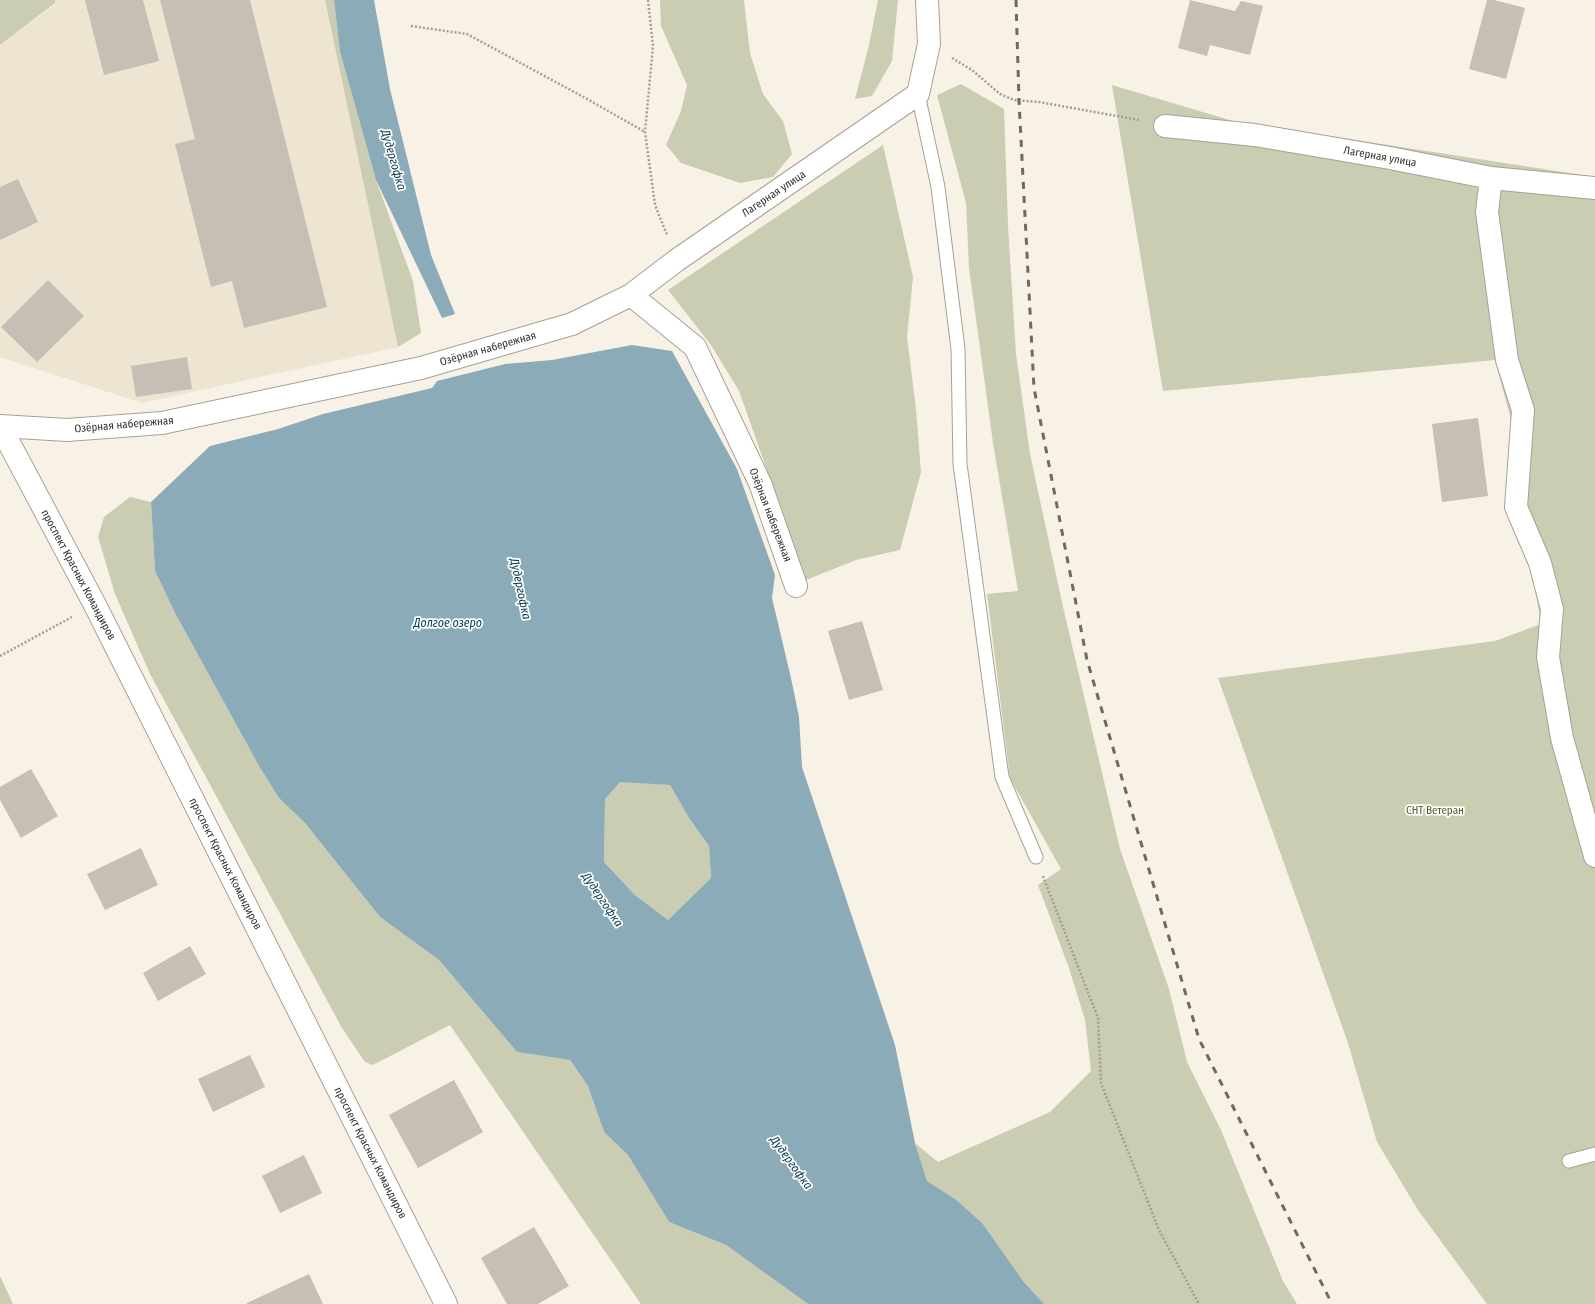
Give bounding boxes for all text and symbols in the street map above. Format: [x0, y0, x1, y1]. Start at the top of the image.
water label: Дудергофка [378, 128, 408, 192]
street label: Лагерная улица [1342, 144, 1418, 170]
street label: Лагерная улица [740, 168, 808, 220]
street label: Озёрная набережная [438, 329, 538, 369]
street label: Озёрная набережная [74, 414, 174, 436]
street label: Озёрная набережная [746, 466, 794, 564]
street label: проспект Красных Командиров [38, 507, 118, 643]
water label: Дудергофка [506, 557, 534, 621]
water label: Долгое озеро [414, 617, 482, 631]
street label: проспект Красных Командиров [186, 796, 264, 932]
park label: СНТ Ветеран [1406, 804, 1464, 818]
water label: Дудергофка [579, 870, 625, 930]
street label: проспект Красных Командиров [331, 1085, 409, 1221]
water label: Дудергофка [767, 1134, 815, 1192]

